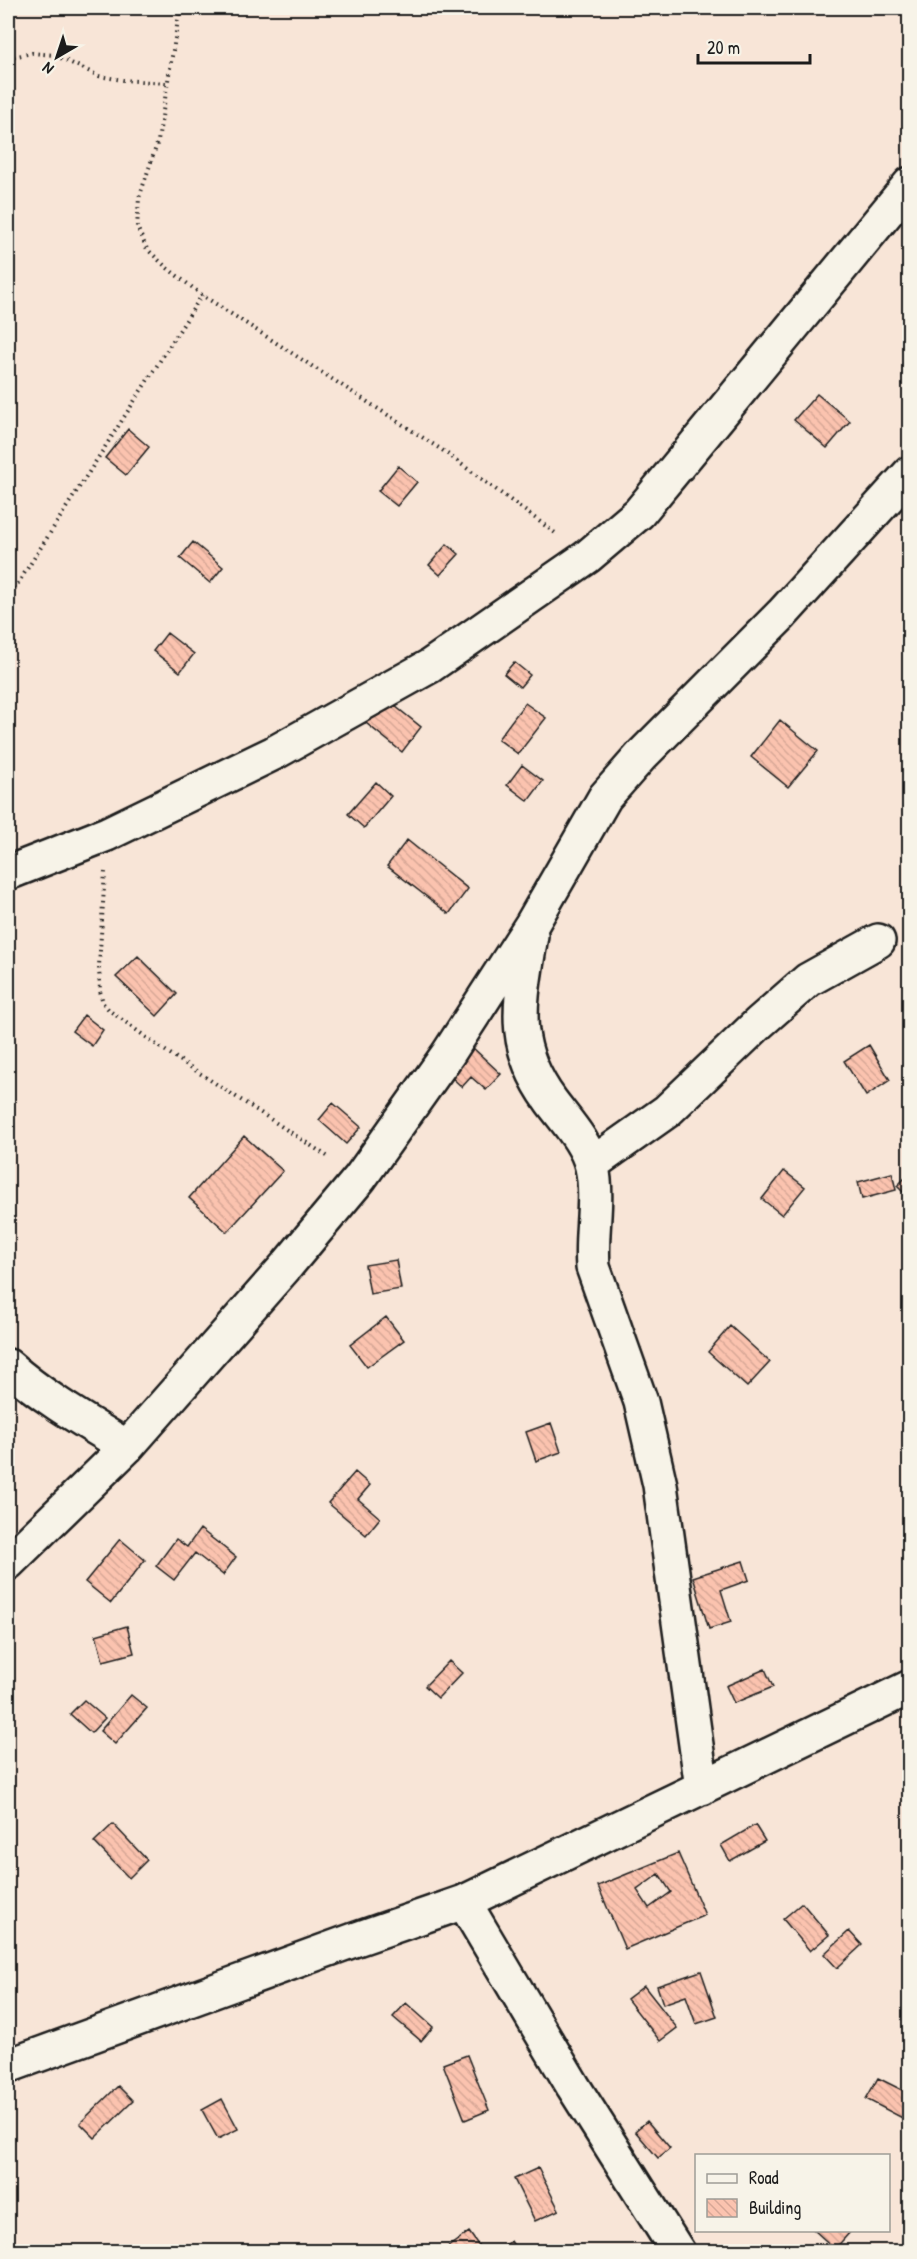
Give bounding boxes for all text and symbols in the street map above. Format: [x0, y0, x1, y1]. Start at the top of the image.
north arrow [27, 27, 87, 87]
scale bar [698, 27, 810, 65]
text: 20 m [707, 35, 740, 60]
text: N [37, 57, 58, 80]
legend [695, 2154, 890, 2232]
text: Road [749, 2165, 779, 2190]
text: Building [749, 2195, 801, 2220]

